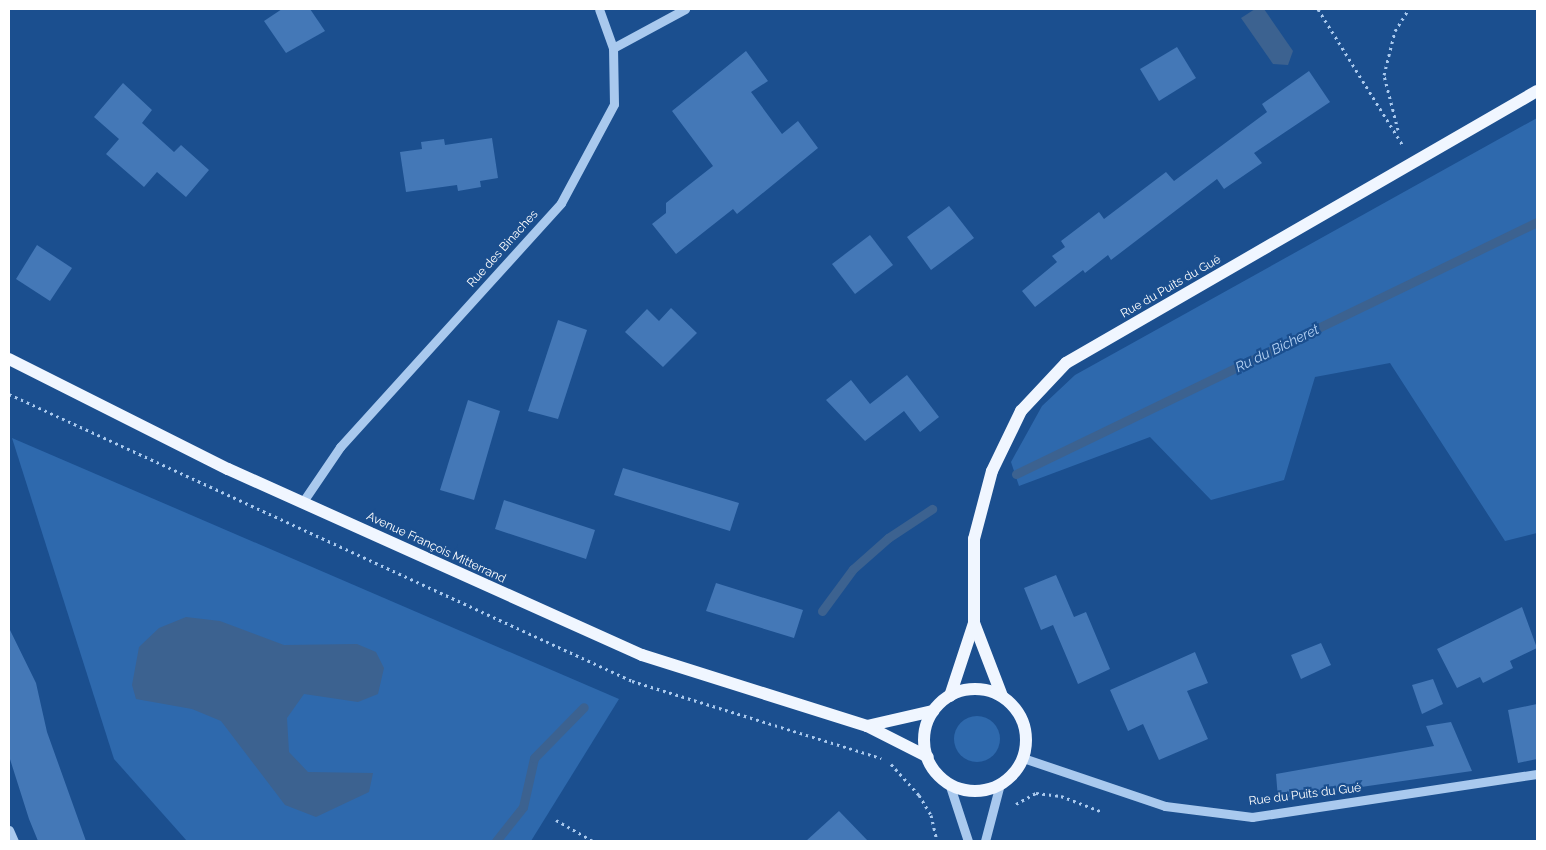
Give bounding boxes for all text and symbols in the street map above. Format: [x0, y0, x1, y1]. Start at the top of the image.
street label: Rue des Binaches [465, 207, 541, 291]
street label: Rue du Puits du Gué [1118, 252, 1224, 322]
water label: Ru du Bicheret [1232, 320, 1322, 376]
street label: Avenue François Mitterrand [364, 509, 508, 587]
street label: Rue du Puits du Gué [1248, 781, 1362, 809]

